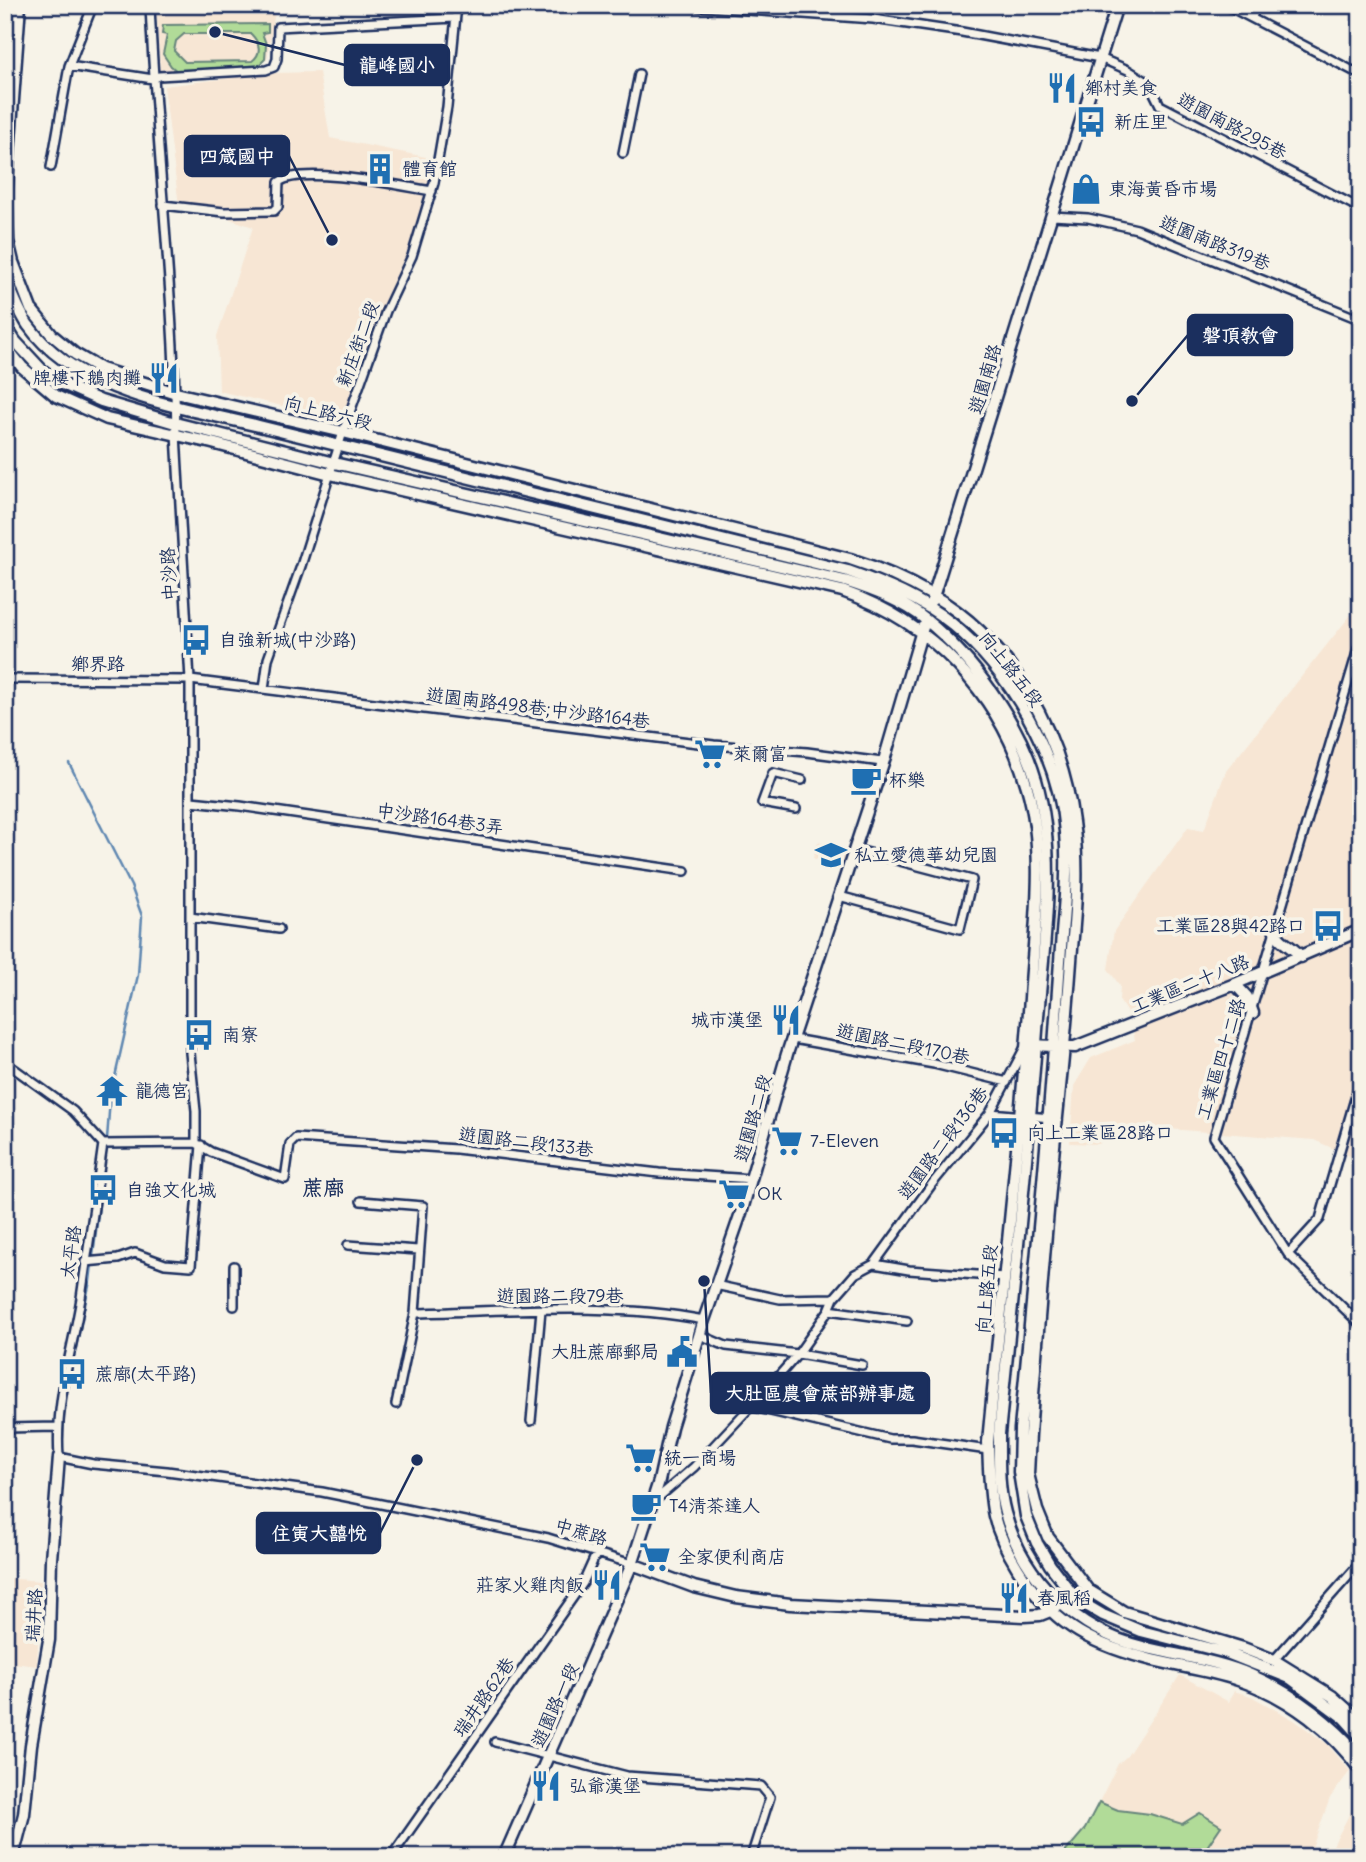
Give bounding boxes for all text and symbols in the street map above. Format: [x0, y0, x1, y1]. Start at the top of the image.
callout: 龍峰國小 [345, 45, 449, 85]
text: 龍峰國小 [359, 53, 435, 77]
restaurant icon: 鄉村美食 [1045, 71, 1079, 105]
place label: 鄉村美食 [1085, 76, 1157, 99]
street label: 遊園南路295巷 [1174, 87, 1291, 164]
bus stop icon: 新庄里 [1074, 105, 1108, 139]
place label: 新庄里 [1114, 110, 1168, 133]
callout: 四箴國中 [185, 136, 289, 176]
text: 四箴國中 [199, 144, 275, 168]
building icon: 體育館 [363, 152, 397, 186]
place label: 體育館 [403, 157, 457, 180]
shop icon: 東海黃昏市場 [1069, 172, 1103, 206]
place label: 東海黃昏市場 [1109, 177, 1217, 200]
street label: 遊園南路319巷 [1156, 210, 1274, 275]
street label: 新庄街二段 [331, 298, 384, 390]
callout: 磐頂教會 [1188, 315, 1292, 355]
text: 磐頂教會 [1202, 323, 1278, 347]
street label: 遊園南路 [963, 341, 1006, 417]
restaurant icon: 牌樓下鵝肉攤 [147, 361, 181, 395]
place label: 牌樓下鵝肉攤 [33, 366, 141, 389]
street label: 向上路六段 [282, 390, 375, 435]
street label: 中沙路 [156, 546, 181, 602]
bus stop icon: 自強新城(中沙路) [179, 623, 213, 657]
street label: 向上路五段 [975, 626, 1048, 711]
place label: 自強新城(中沙路) [219, 628, 356, 651]
street label: 鄉界路 [71, 652, 125, 675]
street label: 遊園南路498巷;中沙路164巷 [425, 682, 651, 733]
supermarket icon: 萊爾富 [693, 737, 727, 771]
place label: 萊爾富 [733, 742, 787, 765]
cafe icon: 杯樂 [849, 763, 883, 797]
place label: 杯樂 [889, 768, 925, 791]
street label: 中沙路164巷3弄 [375, 798, 505, 839]
school or university icon: 私立愛德華幼兒園 [814, 838, 848, 872]
place label: 私立愛德華幼兒園 [854, 843, 998, 866]
bus stop icon: 工業區28與42路口 [1311, 909, 1345, 943]
place label: 工業區28與42路口 [1157, 914, 1305, 937]
street label: 工業區二十八路 [1127, 949, 1253, 1018]
street label: 工業區四十二路 [1191, 995, 1250, 1122]
restaurant icon: 城市漢堡 [769, 1003, 803, 1037]
place label: 城市漢堡 [691, 1008, 763, 1031]
bus stop icon: 南寮 [182, 1018, 216, 1052]
street label: 遊園路二段170巷 [834, 1018, 972, 1069]
place label: 南寮 [222, 1023, 258, 1046]
street label: 遊園路二段 [729, 1071, 776, 1164]
temple icon: 龍德宮 [95, 1074, 129, 1108]
place label: 龍德宮 [135, 1079, 189, 1102]
street label: 遊園路二段136巷 [893, 1082, 993, 1204]
bus stop icon: 向上工業區28路口 [987, 1116, 1021, 1150]
place label: 向上工業區28路口 [1027, 1121, 1173, 1144]
street label: 遊園路二段133巷 [457, 1122, 595, 1161]
supermarket icon: 7-Eleven [770, 1124, 804, 1158]
place label: 7-Eleven [810, 1129, 879, 1152]
bus stop icon: 自強文化城 [86, 1173, 120, 1207]
district label: 蔗廍 [302, 1174, 344, 1201]
supermarket icon: OK [717, 1177, 751, 1211]
place label: 自強文化城 [126, 1178, 216, 1201]
place label: OK [757, 1182, 782, 1205]
street label: 太平路 [55, 1224, 86, 1280]
street label: 向上路五段 [971, 1243, 1002, 1335]
street label: 遊園路二段79巷 [496, 1284, 624, 1307]
public building icon: 大肚蔗廍郵局 [665, 1335, 699, 1369]
place label: 大肚蔗廍郵局 [551, 1340, 659, 1363]
bus stop icon: 蔗廍(太平路) [55, 1357, 89, 1391]
place label: 蔗廍(太平路) [95, 1362, 196, 1385]
callout: 大肚區農會蔗部辦事處 [711, 1373, 929, 1413]
text: 大肚區農會蔗部辦事處 [725, 1381, 915, 1405]
supermarket icon: 統一商場 [624, 1441, 658, 1475]
place label: 統一商場 [664, 1446, 736, 1469]
cafe icon: T4清茶達人 [629, 1489, 663, 1523]
place label: T4清茶達人 [669, 1494, 760, 1517]
callout: 住寅大囍悅 [257, 1513, 380, 1553]
street label: 中蔗路 [552, 1513, 610, 1550]
text: 住寅大囍悅 [271, 1521, 367, 1545]
supermarket icon: 全家便利商店 [638, 1540, 672, 1574]
place label: 全家便利商店 [678, 1545, 786, 1568]
restaurant icon: 莊家火雞肉飯 [590, 1568, 624, 1602]
place label: 莊家火雞肉飯 [476, 1573, 584, 1596]
restaurant icon: 春風稻 [997, 1581, 1031, 1615]
place label: 春風稻 [1037, 1586, 1091, 1609]
street label: 瑞井路 [20, 1587, 47, 1643]
street label: 瑞井路62巷 [448, 1652, 519, 1741]
street label: 遊園路一段 [526, 1659, 583, 1751]
restaurant icon: 弘爺漢堡 [529, 1769, 563, 1803]
place label: 弘爺漢堡 [569, 1774, 641, 1797]

